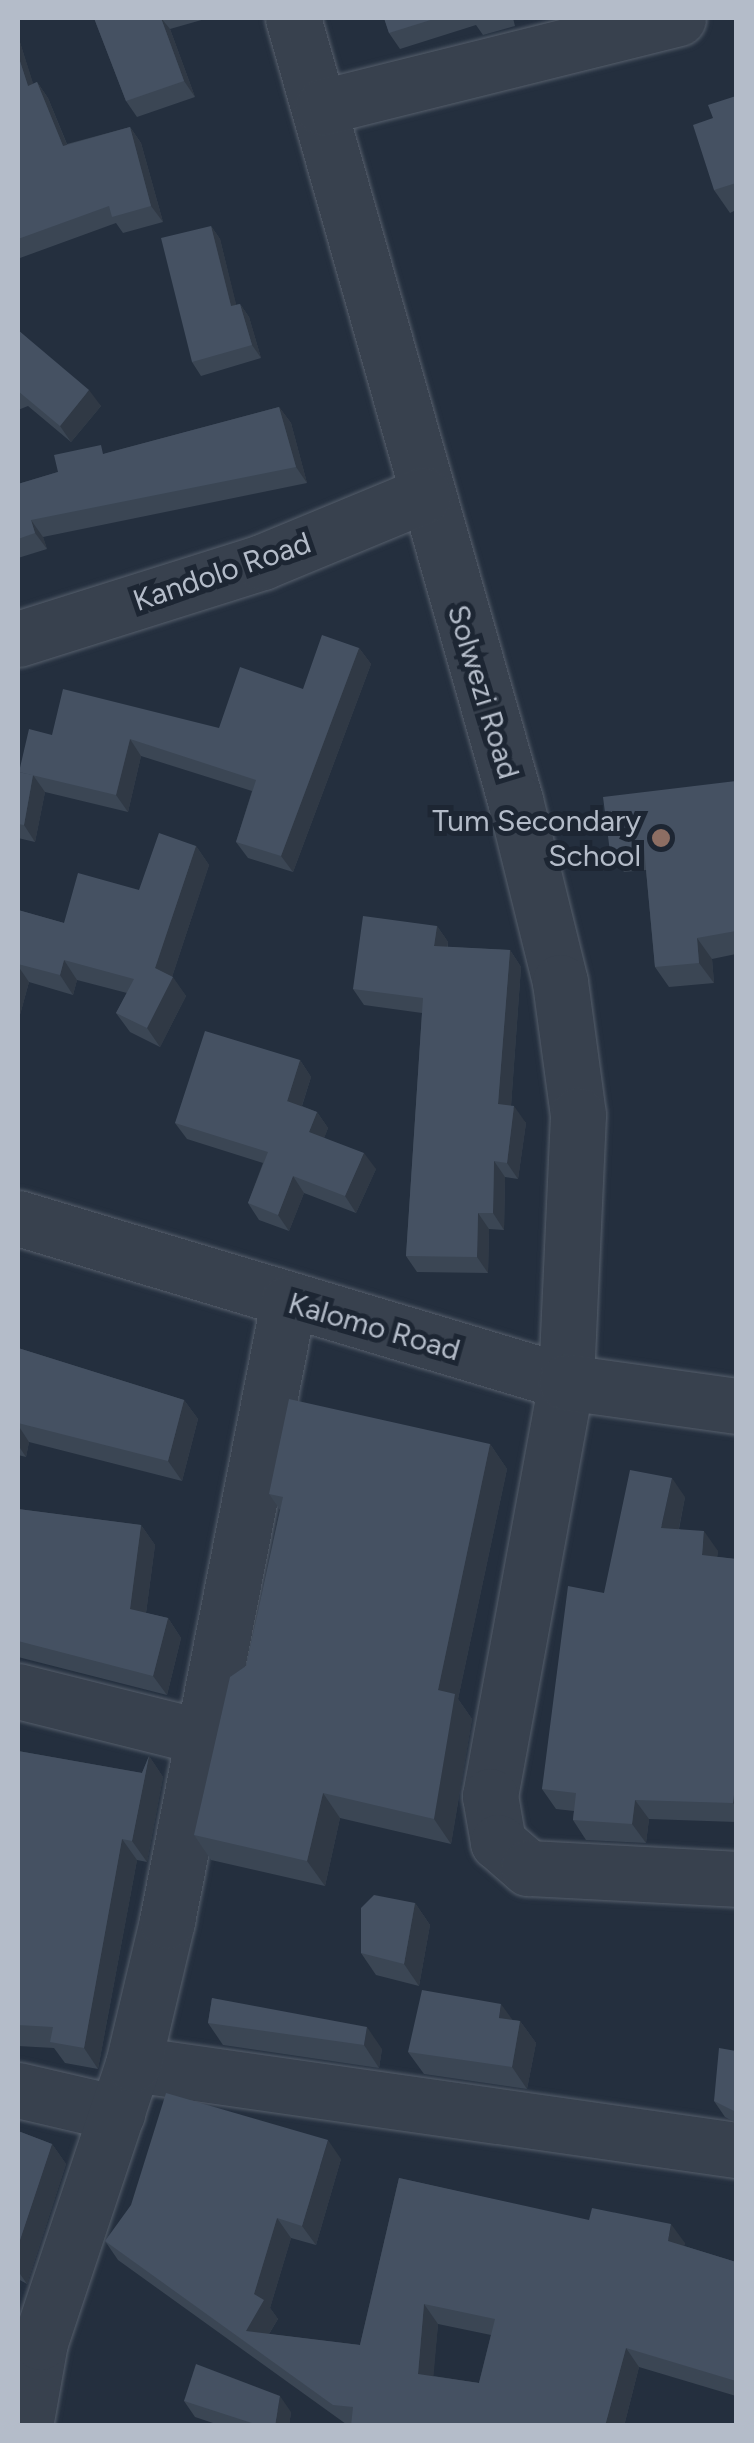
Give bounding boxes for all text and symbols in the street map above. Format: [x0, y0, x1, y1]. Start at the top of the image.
street label: Kandolo Road [128, 525, 316, 619]
street label: Solwezi Road [439, 601, 527, 783]
place label: Tum Secondary School [432, 803, 641, 874]
marker: Tum Secondary School [650, 827, 672, 849]
street label: Kalomo Road [284, 1285, 464, 1369]

